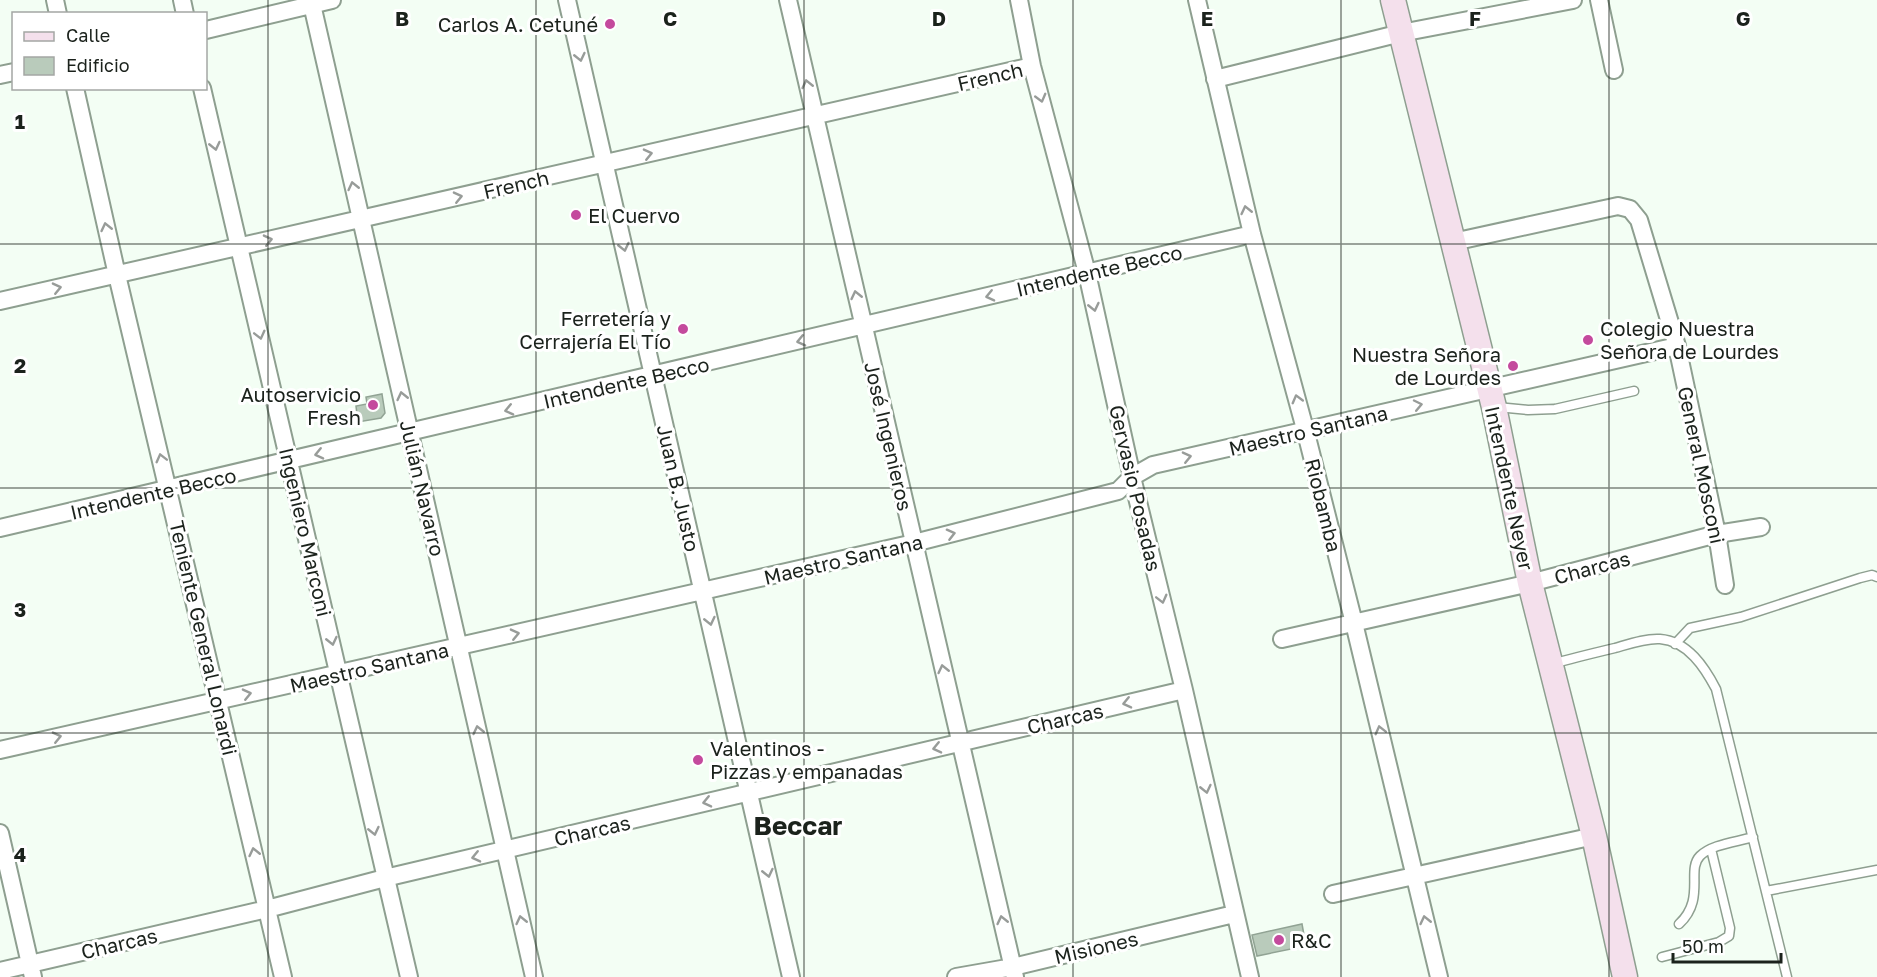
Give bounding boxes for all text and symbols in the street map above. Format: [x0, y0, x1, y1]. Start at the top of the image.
text: B [395, 6, 409, 30]
text: C [663, 6, 677, 30]
text: D [932, 6, 946, 30]
text: E [1201, 6, 1213, 30]
text: F [1469, 6, 1481, 30]
text: G [1736, 6, 1750, 30]
legend [12, 12, 207, 90]
place label: Carlos A. Cetuné [438, 12, 598, 36]
marker: Carlos A. Cetuné [603, 17, 617, 31]
text: Calle [66, 24, 110, 46]
one-way arrow [573, 52, 586, 62]
text: Edificio [66, 54, 130, 76]
street label: French [955, 57, 1025, 95]
one-way arrow [802, 80, 815, 90]
one-way arrow [1033, 93, 1046, 103]
text: 1 [15, 109, 25, 133]
one-way arrow [208, 140, 221, 150]
one-way arrow [643, 148, 653, 161]
street label: French [481, 165, 551, 203]
one-way arrow [348, 181, 361, 191]
one-way arrow [453, 191, 463, 204]
place label: El Cuervo [588, 203, 680, 227]
one-way arrow [1241, 206, 1254, 216]
marker: El Cuervo [569, 208, 583, 222]
one-way arrow [101, 222, 114, 232]
one-way arrow [262, 235, 272, 248]
street label: Intendente Becco [1014, 239, 1184, 301]
one-way arrow [617, 242, 630, 252]
one-way arrow [52, 283, 62, 296]
one-way arrow [986, 288, 996, 301]
one-way arrow [851, 290, 864, 300]
one-way arrow [1087, 302, 1100, 312]
place label: Ferretería y Cerrajería El Tío [519, 306, 671, 353]
place label: Colegio Nuestra Señora de Lourdes [1600, 316, 1779, 363]
marker: Ferretería y Cerrajería El Tío [676, 322, 690, 336]
one-way arrow [252, 330, 265, 340]
one-way arrow [796, 333, 806, 346]
marker: Colegio Nuestra Señora de Lourdes [1581, 333, 1595, 347]
place label: Nuestra Señora de Lourdes [1352, 342, 1501, 389]
street label: Intendente Becco [541, 351, 711, 413]
text: 2 [14, 353, 26, 377]
street label: José Ingenieros [860, 359, 918, 513]
marker: Nuestra Señora de Lourdes [1506, 359, 1520, 373]
place label: Autoservicio Fresh [240, 382, 361, 429]
street label: General Mosconi [1674, 384, 1730, 546]
one-way arrow [396, 392, 409, 402]
one-way arrow [1291, 394, 1304, 404]
marker: Autoservicio Fresh [366, 398, 380, 412]
one-way arrow [1413, 399, 1423, 412]
street label: Maestro Santana [1226, 400, 1390, 460]
one-way arrow [504, 402, 514, 415]
street label: Gervasio Posadas [1105, 402, 1167, 574]
street label: Intendente Neyer [1481, 404, 1539, 573]
street label: Julián Navarro [396, 418, 450, 558]
street label: Juan B. Justo [653, 422, 705, 554]
street label: Ingeniero Marconi [275, 445, 337, 619]
one-way arrow [314, 447, 324, 460]
one-way arrow [1181, 452, 1191, 465]
one-way arrow [156, 453, 169, 463]
street label: Riobamba [1301, 456, 1347, 554]
street label: Intendente Becco [68, 462, 238, 524]
street label: Teniente General Lonardi [165, 518, 243, 758]
one-way arrow [946, 528, 956, 541]
street label: Maestro Santana [761, 529, 925, 589]
street label: Charcas [1551, 545, 1633, 589]
one-way arrow [1155, 594, 1168, 604]
text: 3 [14, 597, 26, 621]
one-way arrow [703, 616, 716, 626]
one-way arrow [510, 628, 520, 641]
one-way arrow [324, 636, 337, 646]
street label: Maestro Santana [287, 637, 451, 697]
one-way arrow [938, 664, 951, 674]
one-way arrow [242, 688, 252, 701]
one-way arrow [1123, 696, 1133, 709]
street label: Charcas [1024, 698, 1106, 738]
one-way arrow [472, 725, 485, 735]
one-way arrow [1374, 726, 1387, 736]
one-way arrow [52, 731, 62, 744]
place label: Valentinos - Pizzas y empanadas [710, 736, 903, 783]
one-way arrow [933, 741, 943, 754]
marker: Valentinos - Pizzas y empanadas [691, 753, 705, 767]
one-way arrow [1199, 784, 1212, 794]
one-way arrow [702, 795, 712, 808]
street label: Charcas [551, 810, 633, 850]
district label: Beccar [754, 810, 842, 841]
one-way arrow [367, 826, 380, 836]
text: 4 [14, 842, 26, 866]
one-way arrow [248, 847, 261, 857]
one-way arrow [471, 849, 481, 862]
one-way arrow [760, 868, 773, 878]
one-way arrow [515, 915, 528, 925]
one-way arrow [996, 915, 1009, 925]
one-way arrow [1420, 915, 1433, 925]
street label: Charcas [78, 923, 160, 963]
street label: Misiones [1052, 926, 1140, 968]
scale bar [1673, 926, 1781, 964]
place label: R&C [1291, 928, 1332, 952]
marker: R&C [1272, 933, 1286, 947]
text: 50 m [1682, 935, 1724, 957]

